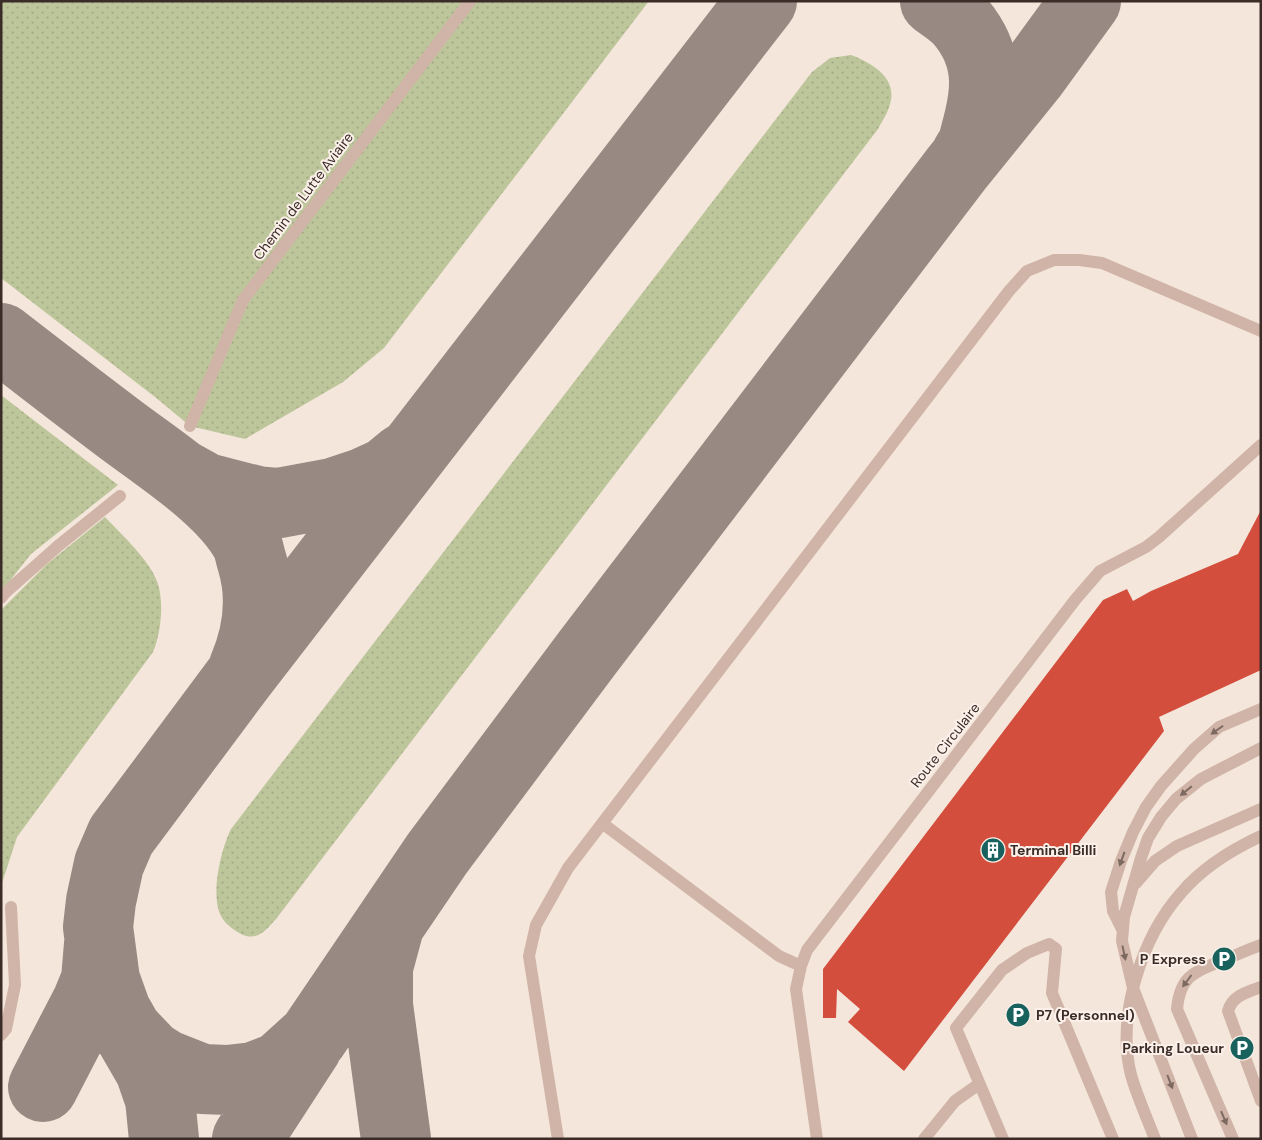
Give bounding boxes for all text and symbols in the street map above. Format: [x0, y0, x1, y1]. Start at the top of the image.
street label: Chemin de Lutte Aviaire [249, 129, 357, 263]
street label: Route Circulaire [906, 699, 984, 791]
one-way arrow [1210, 725, 1224, 735]
one-way arrow [1179, 786, 1192, 797]
building icon: Terminal Billi [980, 837, 1006, 863]
place label: Terminal Billi [1010, 841, 1096, 859]
one-way arrow [1118, 852, 1126, 867]
one-way arrow [1121, 946, 1129, 962]
parking icon: P Express [1211, 946, 1237, 972]
place label: P Express [1140, 950, 1206, 968]
one-way arrow [1182, 974, 1192, 988]
parking icon: P7 (Personnel) [1005, 1002, 1031, 1028]
place label: P7 (Personnel) [1036, 1006, 1135, 1024]
parking icon: Parking Loueur [1229, 1035, 1255, 1061]
place label: Parking Loueur [1122, 1039, 1224, 1057]
one-way arrow [1167, 1075, 1174, 1090]
one-way arrow [1221, 1111, 1229, 1125]

